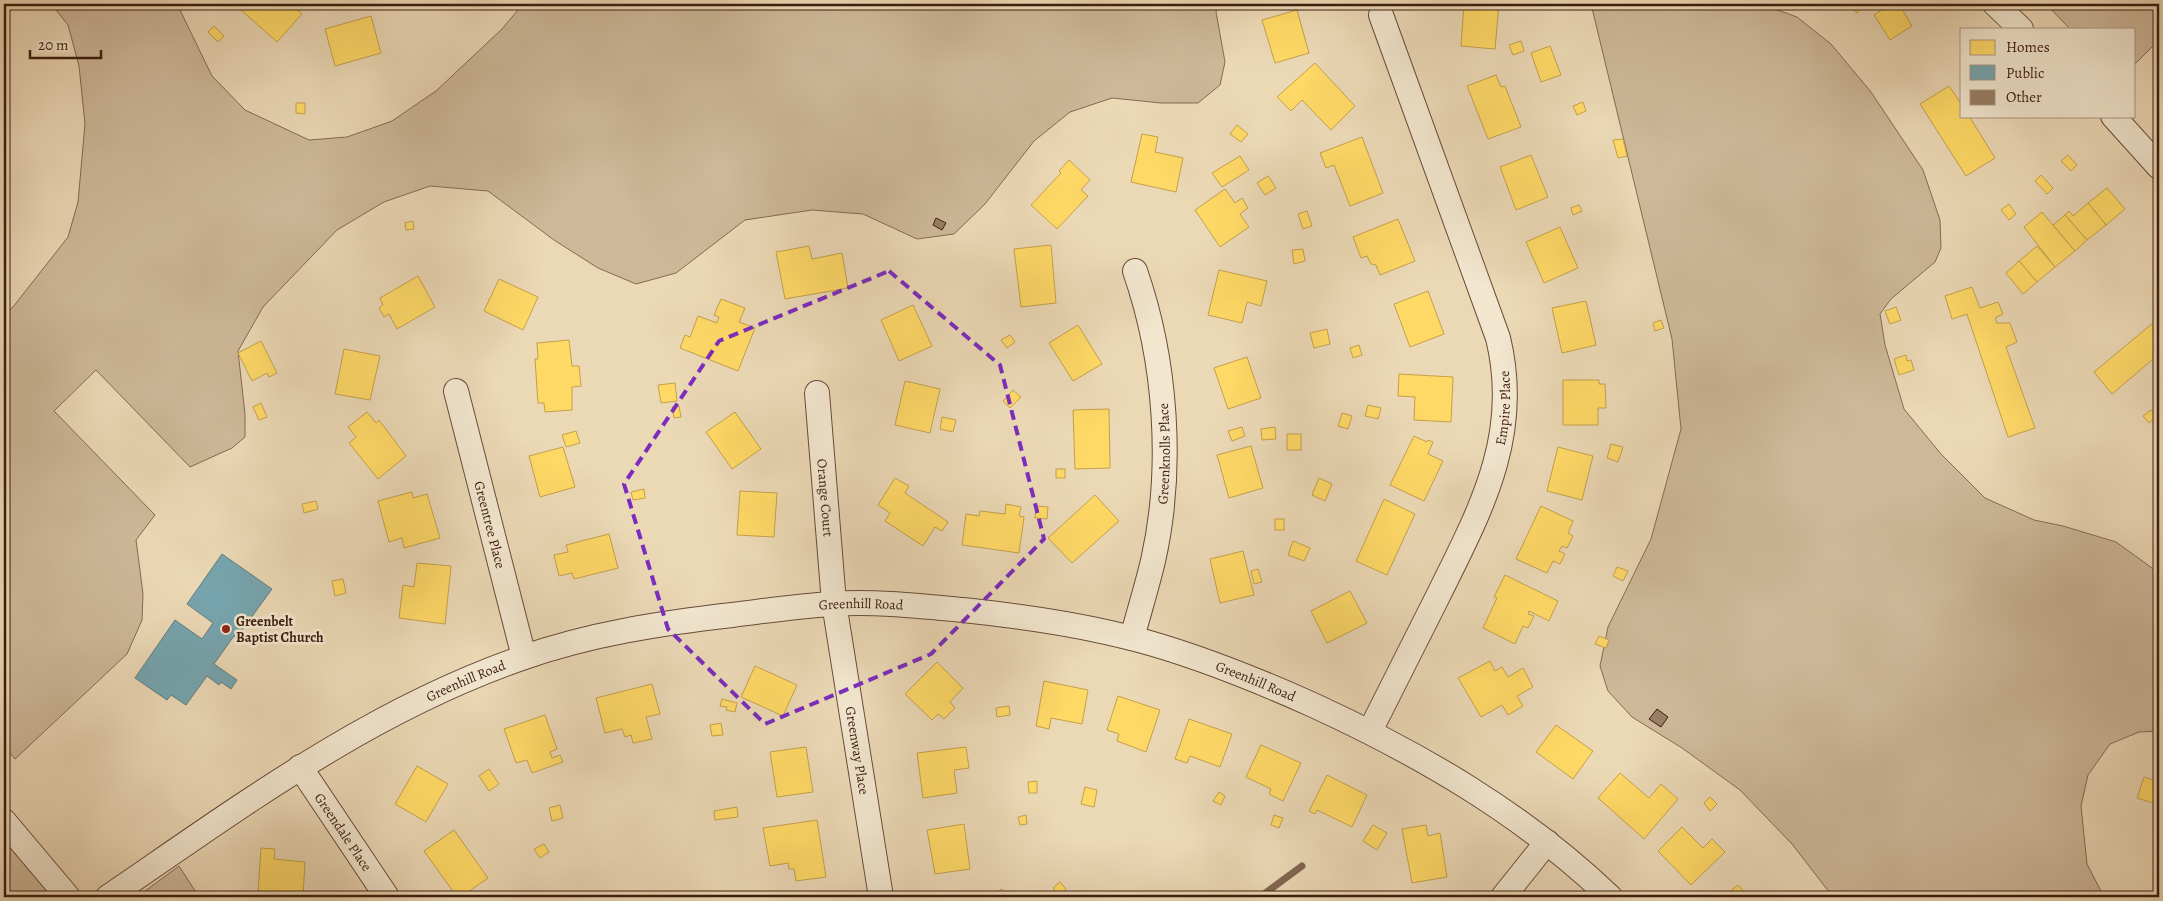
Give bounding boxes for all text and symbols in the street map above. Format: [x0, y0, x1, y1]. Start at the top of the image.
scale bar [30, 28, 101, 60]
legend [1960, 28, 2136, 118]
text: 20 m [38, 35, 69, 55]
text: Homes [2006, 37, 2050, 57]
text: Public [2006, 63, 2044, 83]
text: Other [2006, 87, 2042, 107]
street label: Empire Place [1491, 370, 1515, 447]
street label: Greenknolls Place [1153, 402, 1175, 505]
street label: Orange Court [812, 458, 838, 538]
street label: Greentree Place [469, 479, 510, 571]
street label: Greenhill Road [818, 594, 904, 615]
place label: Greenbelt Baptist Church [236, 612, 324, 647]
marker: Greenbelt Baptist Church [220, 623, 232, 635]
street label: Greenhill Road [423, 656, 509, 706]
street label: Greenhill Road [1213, 657, 1299, 706]
street label: Greenway Place [841, 705, 873, 796]
street label: Greendale Place [310, 789, 376, 875]

